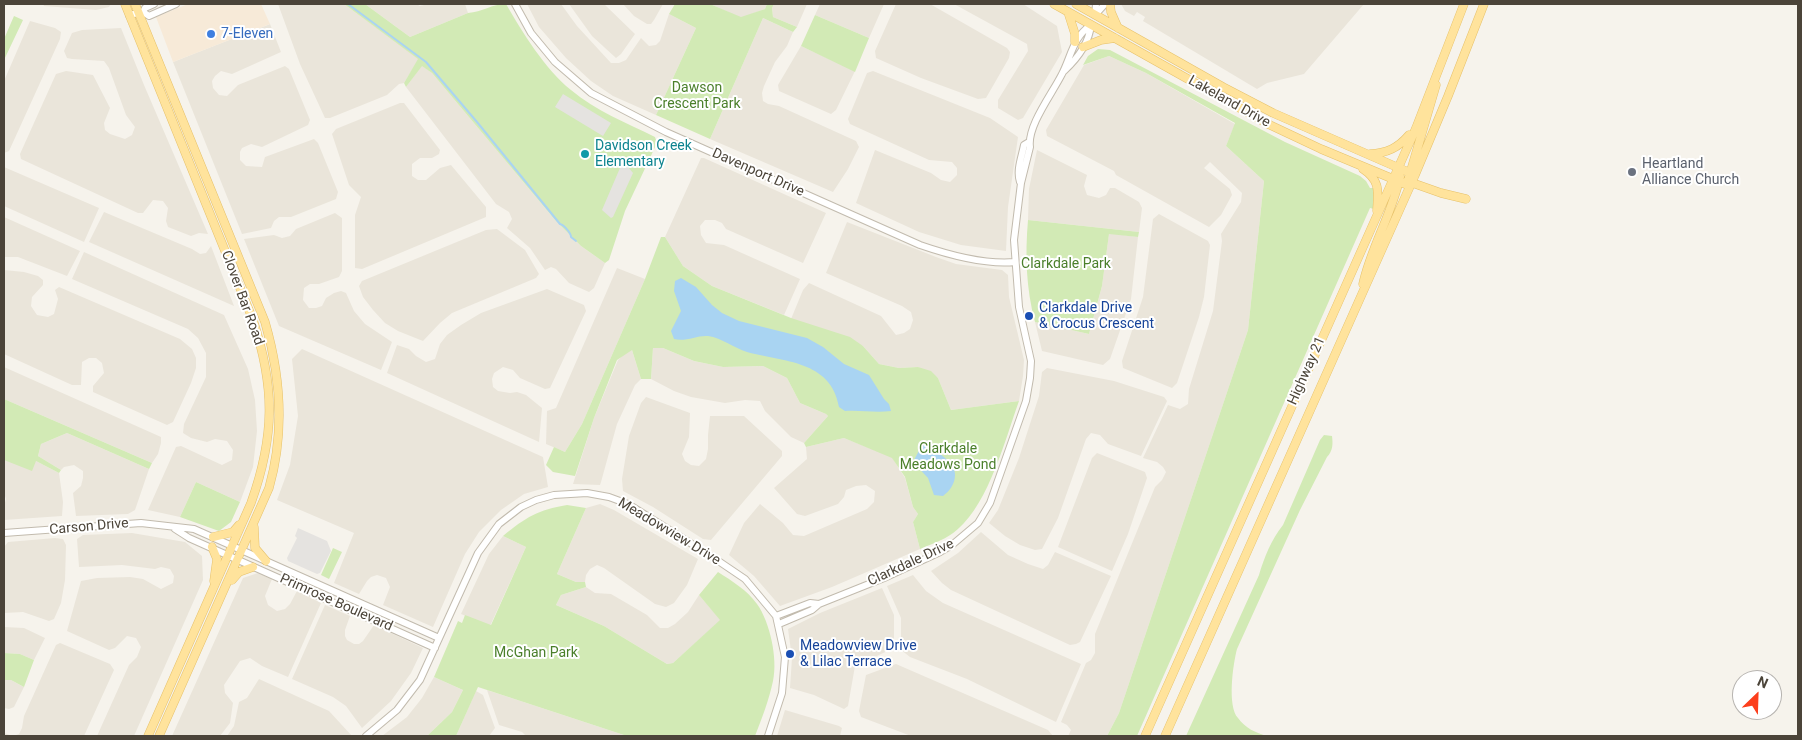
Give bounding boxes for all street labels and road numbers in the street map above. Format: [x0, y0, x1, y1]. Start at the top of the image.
street label: Lakeland Drive [1185, 73, 1273, 131]
street label: Davenport Drive [709, 145, 807, 201]
street label: Clover Bar Road [217, 248, 267, 348]
street label: Highway 21 [1285, 334, 1329, 408]
street label: Meadowview Drive [615, 495, 723, 569]
street label: Carson Drive [49, 515, 129, 539]
street label: Clarkdale Drive [865, 536, 957, 590]
street label: Primrose Boulevard [277, 571, 395, 635]

